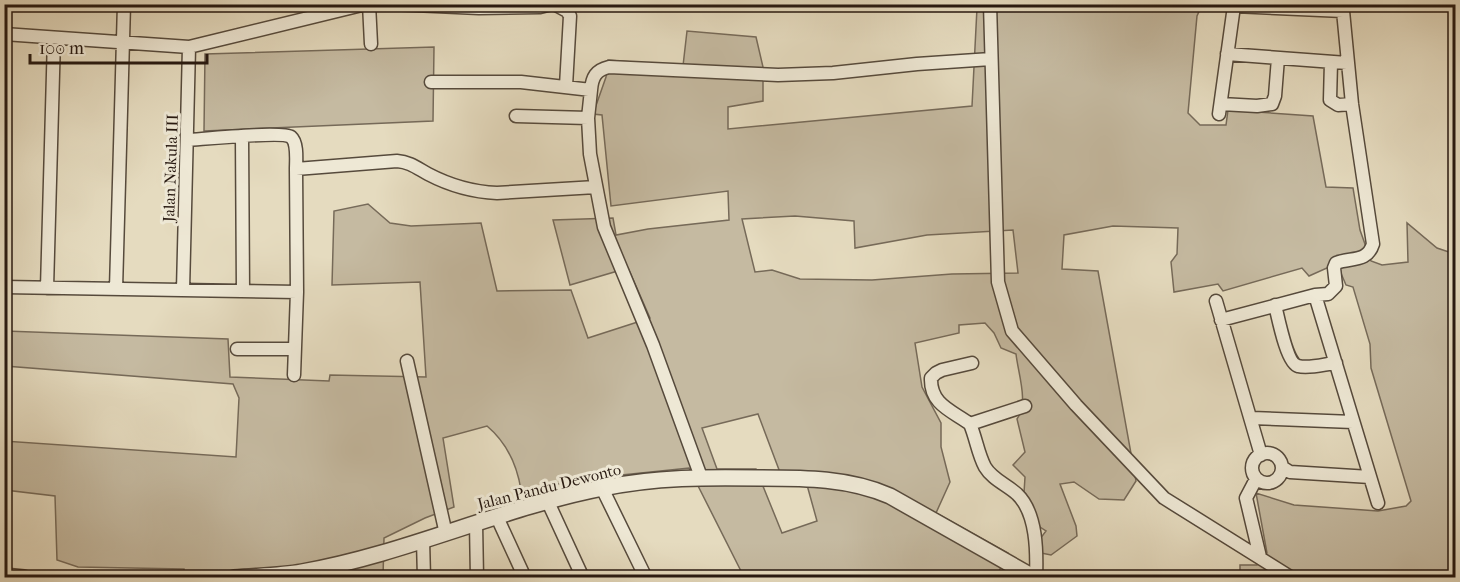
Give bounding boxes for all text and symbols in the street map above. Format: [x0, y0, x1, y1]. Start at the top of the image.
scale bar [30, 27, 207, 65]
text: 100 m [39, 38, 84, 59]
street label: Jalan Nakula III [159, 114, 182, 224]
street label: Jalan Pandu Dewonto [473, 459, 623, 514]

